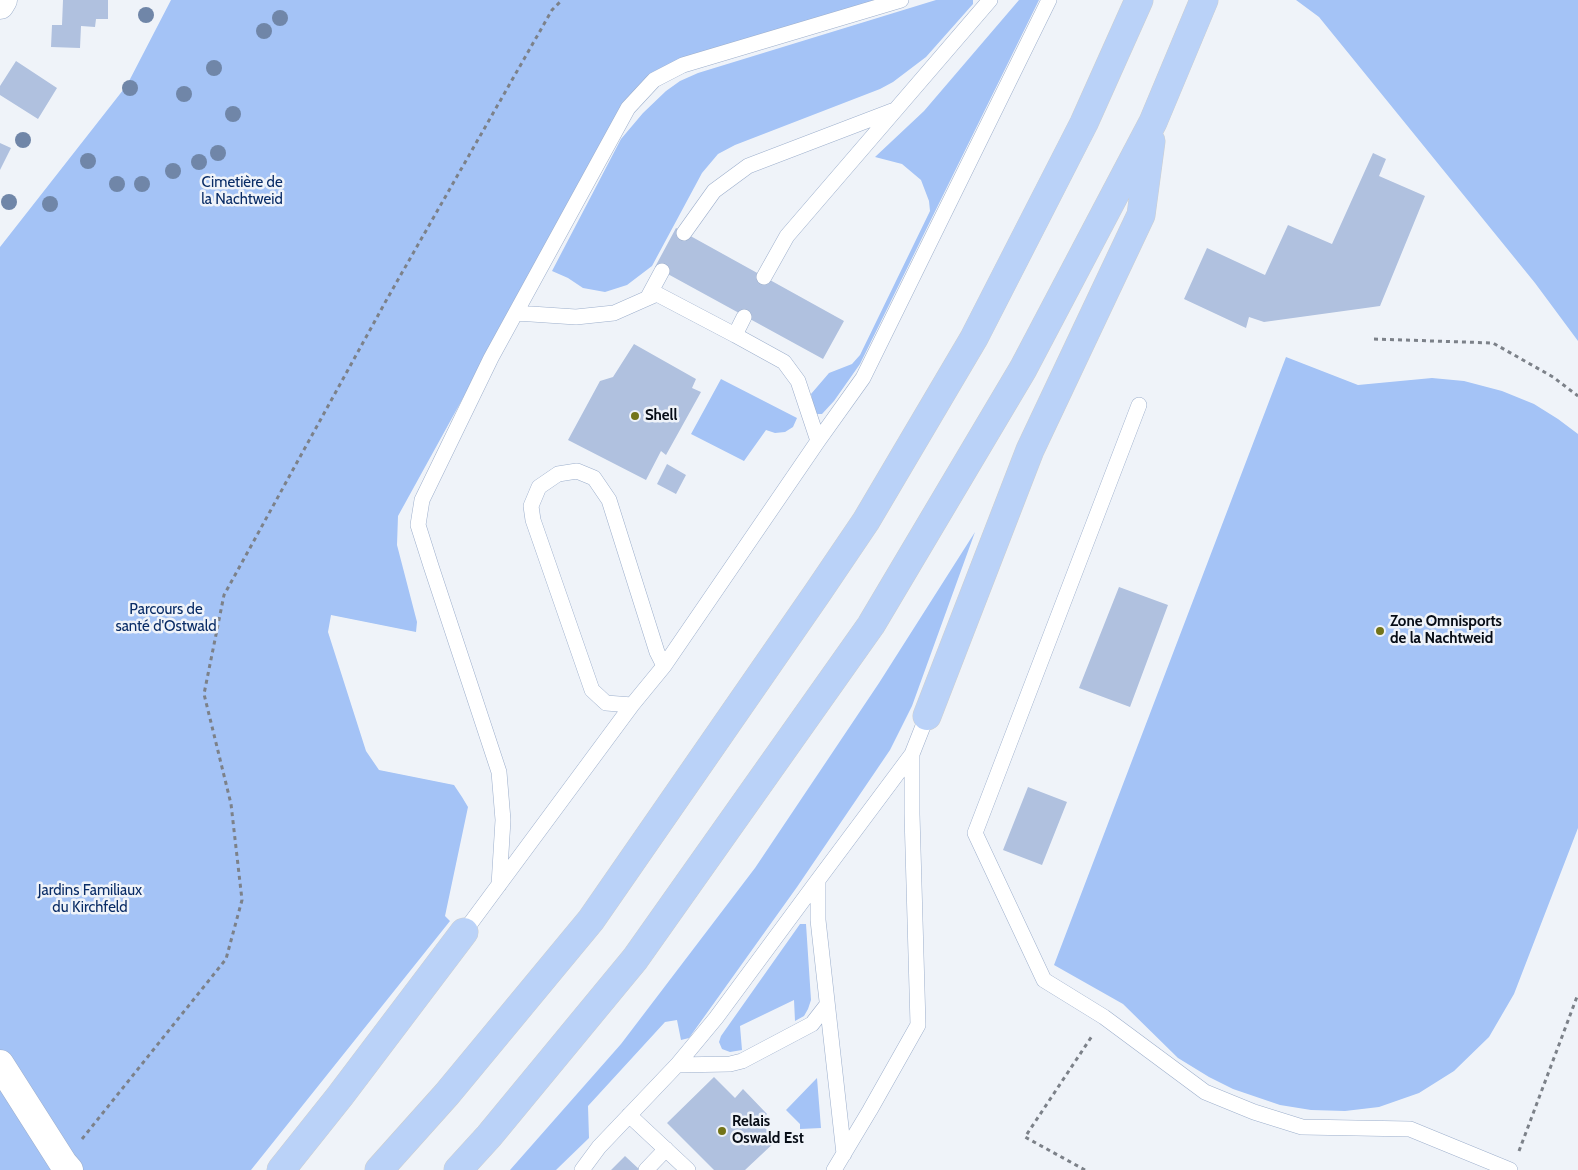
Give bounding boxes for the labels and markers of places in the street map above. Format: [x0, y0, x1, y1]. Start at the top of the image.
place label: Shell [645, 407, 677, 425]
marker: Shell [629, 410, 641, 422]
place label: Zone Omnisports de la Nachtweid [1390, 613, 1502, 648]
marker: Zone Omnisports de la Nachtweid [1374, 625, 1386, 637]
place label: Relais Oswald Est [732, 1113, 804, 1148]
marker: Relais Oswald Est [716, 1125, 728, 1137]

